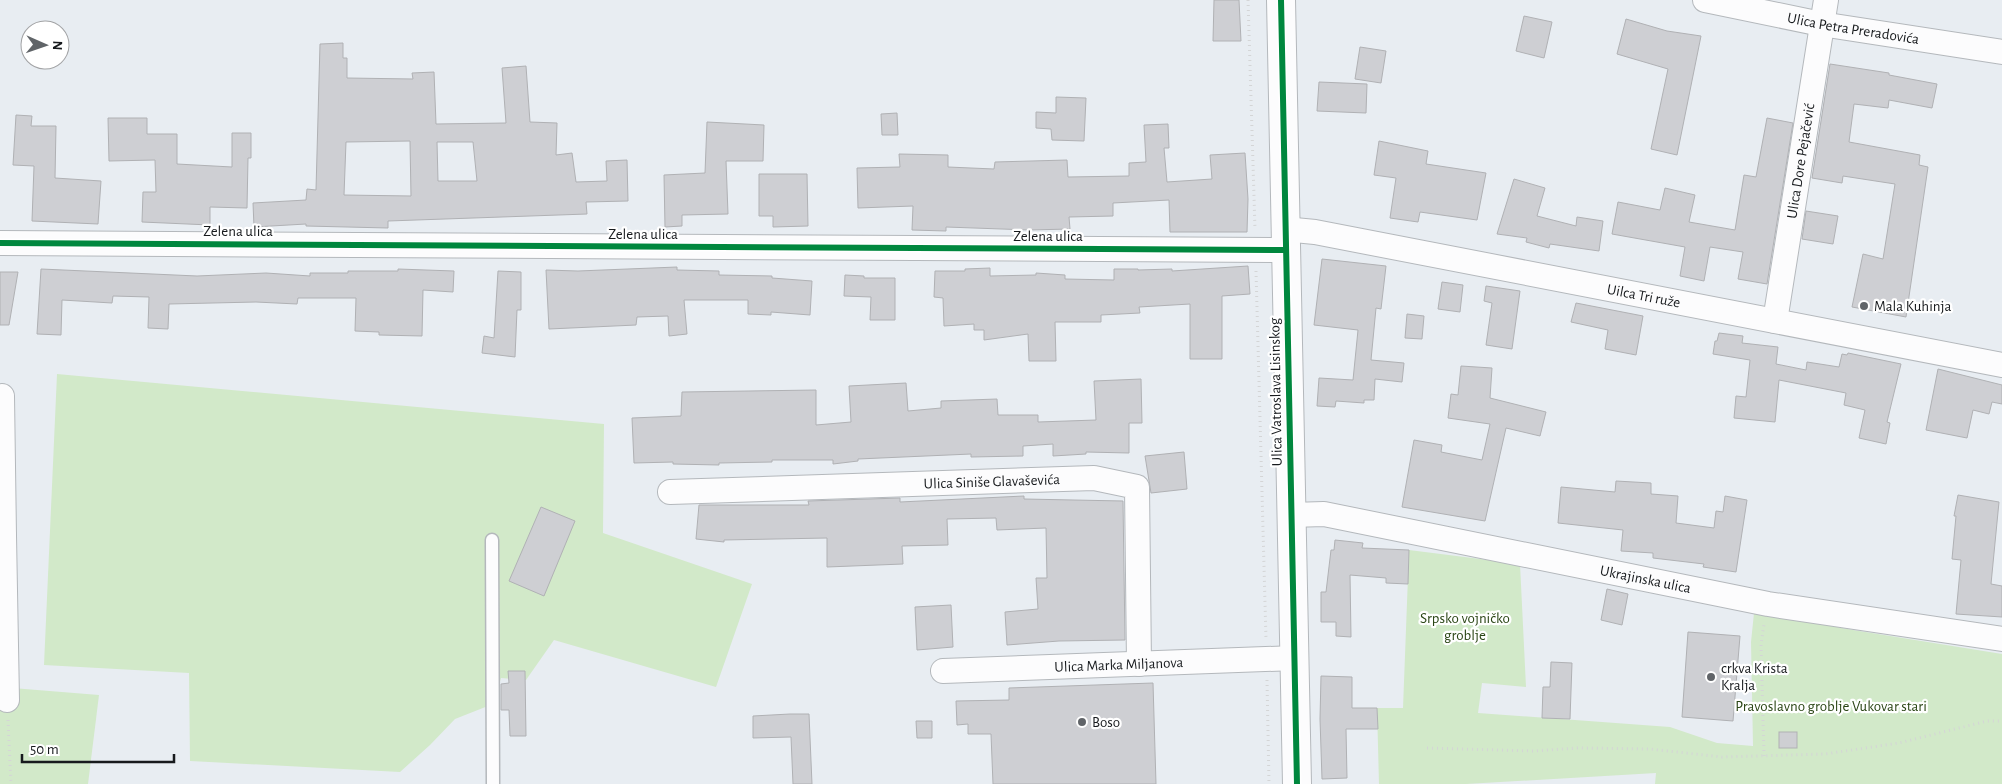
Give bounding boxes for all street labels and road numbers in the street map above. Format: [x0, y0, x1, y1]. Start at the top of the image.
street label: Ulica Petra Preradovića [1786, 10, 1920, 47]
street label: Ulica Dore Pejačević [1784, 102, 1817, 220]
street label: Zelena ulica [203, 224, 273, 239]
street label: Zelena ulica [608, 227, 678, 242]
street label: Zelena ulica [1013, 229, 1083, 244]
street label: Uilca Tri ruže [1606, 281, 1682, 310]
street label: Ulica Vatroslava Lisinskog [1267, 317, 1285, 466]
street label: Ulica Siniše Glavaševića [923, 472, 1060, 491]
street label: Ukrajinska ulica [1599, 563, 1692, 596]
street label: Ulica Marka Miljanova [1054, 655, 1184, 674]

